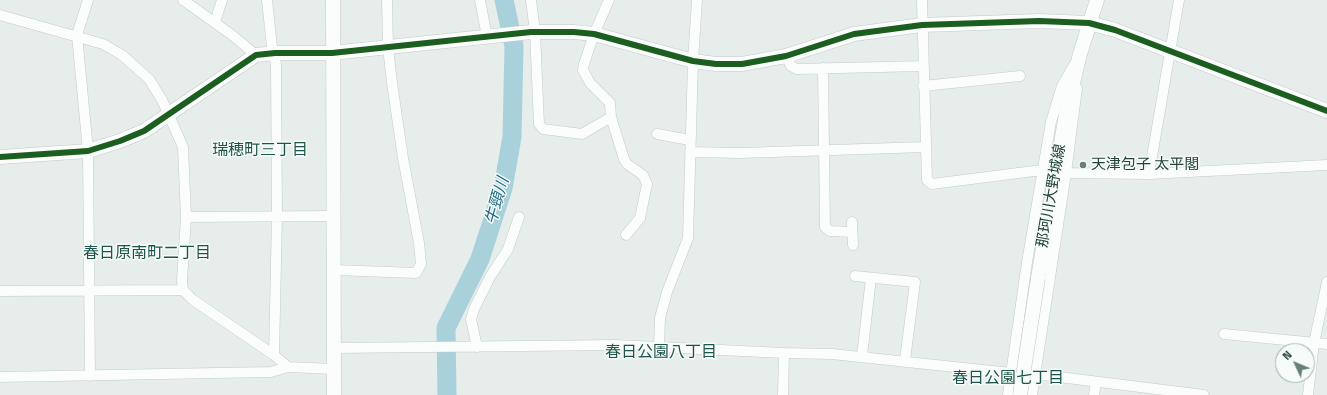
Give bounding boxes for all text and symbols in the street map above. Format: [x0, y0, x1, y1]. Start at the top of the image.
district label: 瑞穂町三丁目 [212, 141, 308, 161]
street label: 那珂川大野城線 [1034, 143, 1070, 249]
place label: 天津包子 太平閣 [1091, 156, 1199, 174]
marker: 天津包子 太平閣 [1078, 160, 1088, 170]
water label: 牛頸川 [482, 175, 514, 227]
district label: 春日原南町二丁目 [83, 244, 211, 264]
district label: 春日公園八丁目 [605, 343, 717, 363]
north arrow [1275, 343, 1315, 383]
text: N [1279, 347, 1295, 364]
district label: 春日公園七丁目 [952, 369, 1064, 389]

